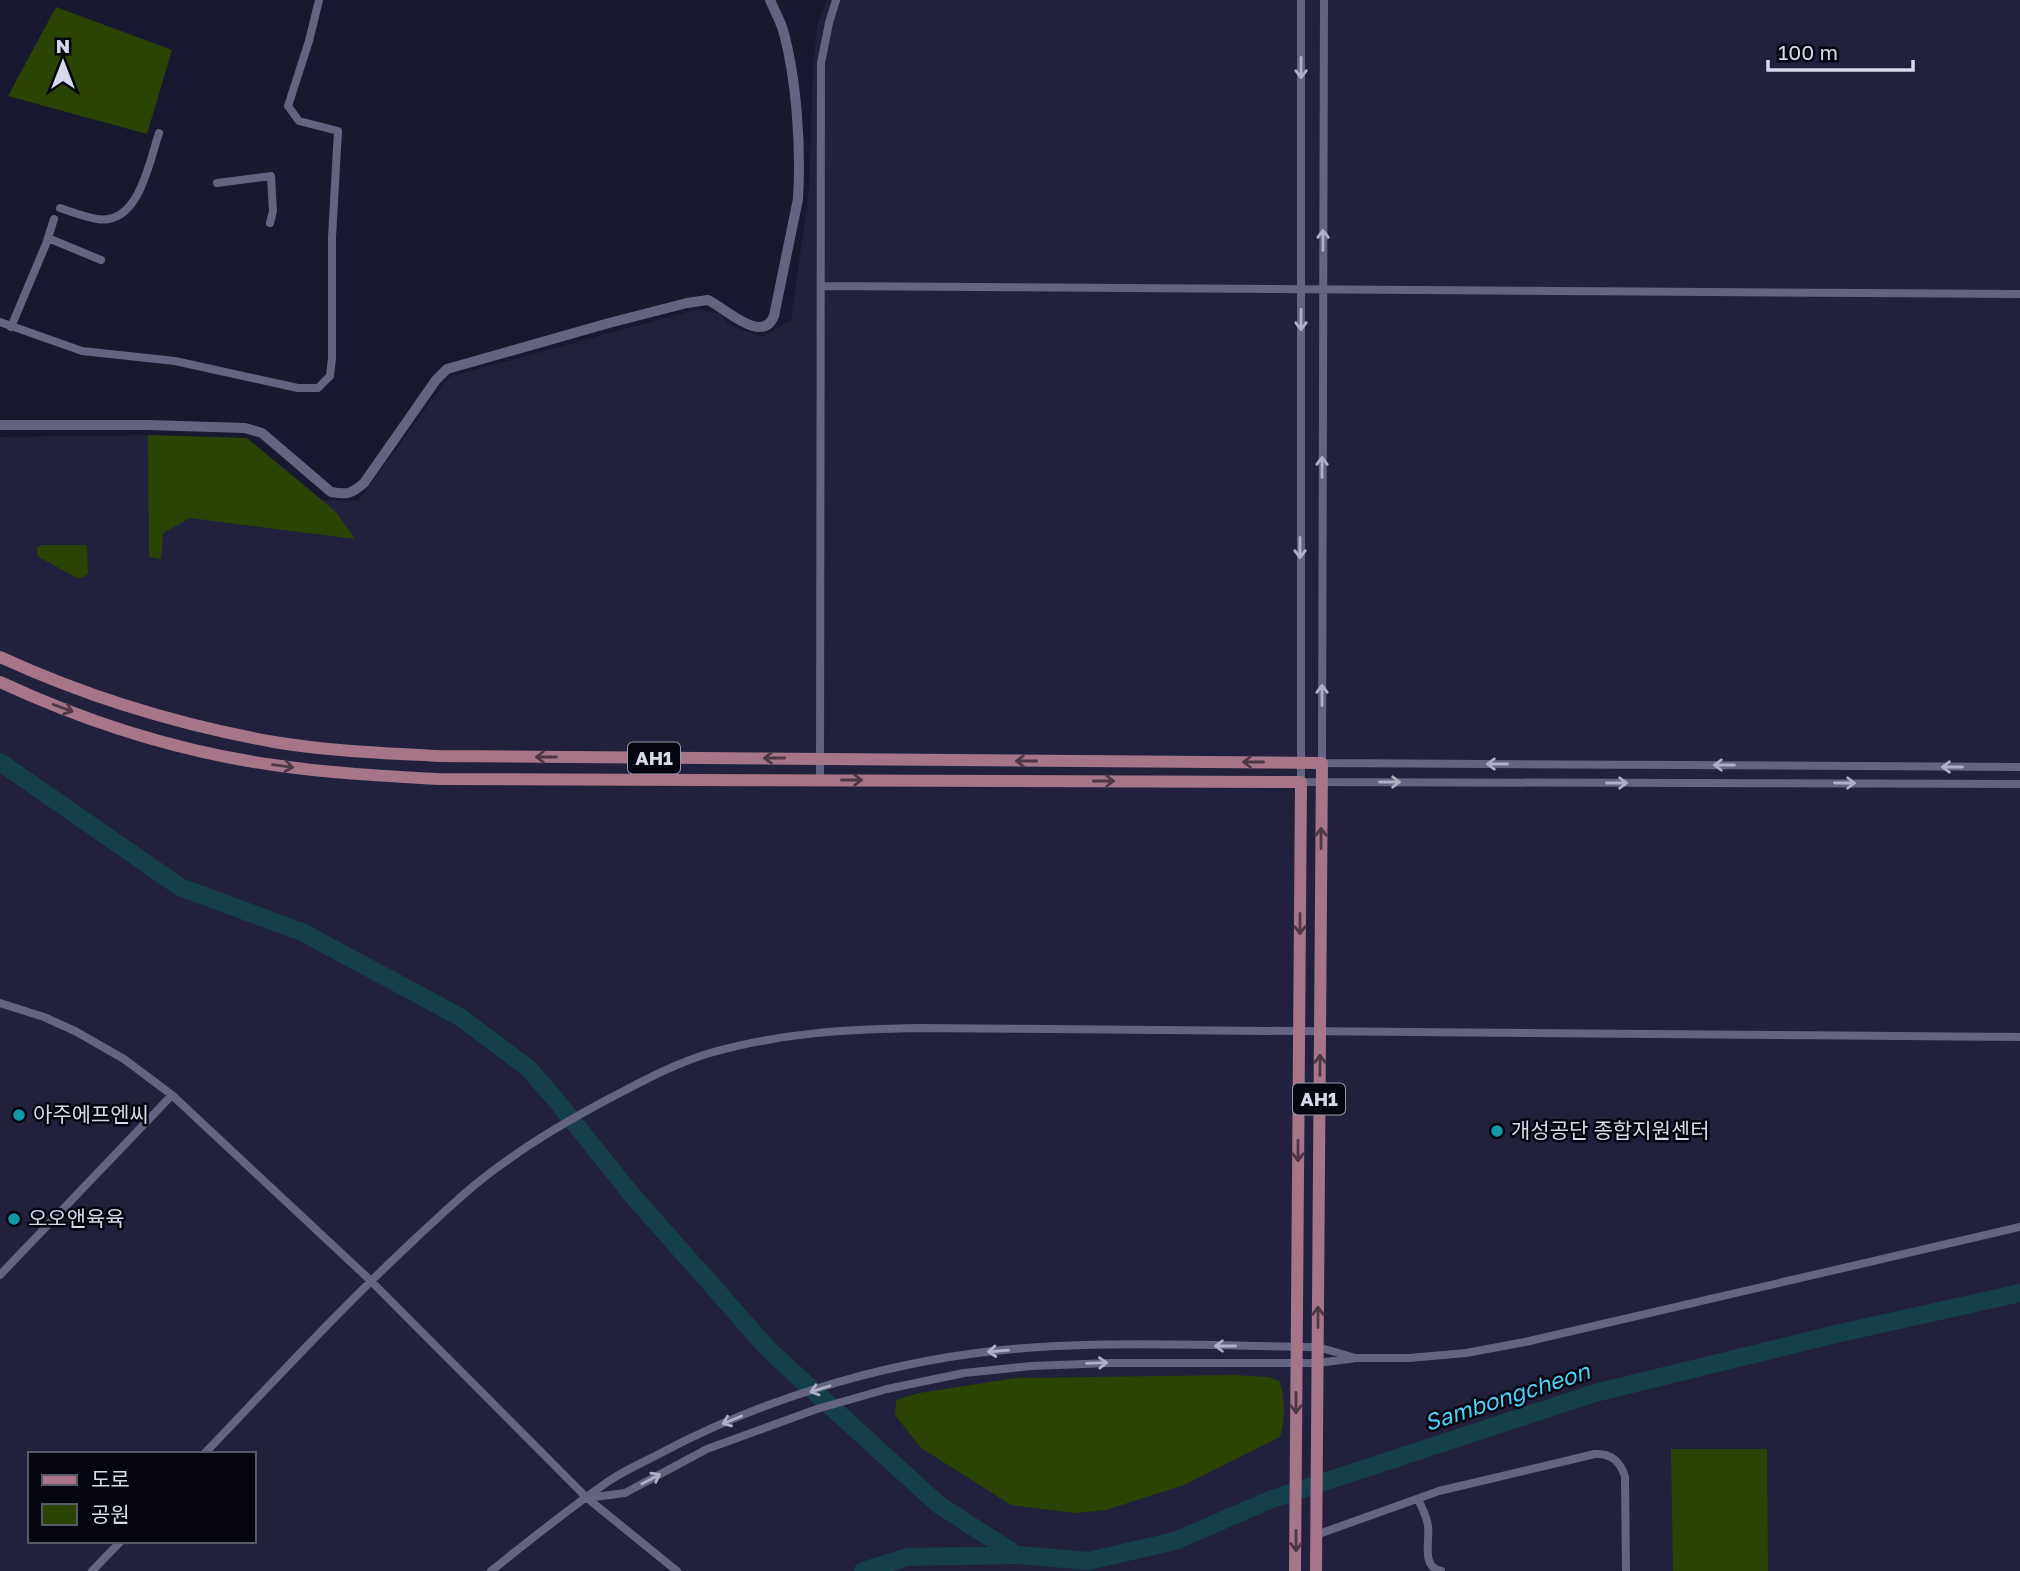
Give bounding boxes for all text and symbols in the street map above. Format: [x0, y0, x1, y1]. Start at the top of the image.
north arrow [28, 28, 98, 98]
scale bar [1768, 28, 1913, 72]
text: N [56, 34, 70, 57]
text: 100 m [1778, 39, 1838, 65]
one-way arrow [1294, 56, 1308, 79]
one-way arrow [1316, 228, 1330, 251]
one-way arrow [1294, 308, 1308, 331]
one-way arrow [1315, 456, 1329, 479]
one-way arrow [1293, 536, 1307, 559]
one-way arrow [1315, 683, 1329, 706]
one-way arrow [52, 703, 74, 715]
road number: AH1 [628, 743, 680, 774]
one-way arrow [535, 750, 558, 764]
one-way arrow [763, 752, 786, 765]
one-way arrow [1015, 754, 1038, 767]
one-way arrow [1242, 755, 1265, 769]
one-way arrow [1486, 757, 1509, 771]
one-way arrow [1713, 758, 1736, 772]
one-way arrow [271, 760, 293, 773]
one-way arrow [1941, 760, 1964, 774]
one-way arrow [841, 773, 864, 787]
one-way arrow [1093, 774, 1116, 788]
one-way arrow [1378, 775, 1401, 789]
one-way arrow [1605, 776, 1628, 790]
one-way arrow [1833, 776, 1856, 790]
one-way arrow [1314, 827, 1328, 850]
one-way arrow [1293, 912, 1307, 935]
one-way arrow [1313, 1054, 1327, 1077]
road number: AH1 [1293, 1084, 1345, 1114]
place label: 아주에프엔씨 [33, 1101, 149, 1127]
marker: 아주에프엔씨 [11, 1107, 27, 1123]
place label: 개성공단 종합지원센터 [1511, 1117, 1709, 1143]
marker: 개성공단 종합지원센터 [1489, 1123, 1505, 1139]
one-way arrow [1291, 1140, 1305, 1163]
place label: 오오앤육육 [28, 1205, 125, 1231]
marker: 오오앤육육 [6, 1211, 22, 1227]
one-way arrow [1311, 1306, 1325, 1329]
one-way arrow [1214, 1339, 1237, 1353]
one-way arrow [987, 1344, 1010, 1357]
water label: Sambongcheon [1420, 1356, 1594, 1436]
one-way arrow [1086, 1357, 1109, 1370]
one-way arrow [809, 1384, 831, 1396]
one-way arrow [1290, 1392, 1303, 1415]
one-way arrow [722, 1414, 744, 1427]
legend [28, 1452, 256, 1543]
text: 도로 [91, 1466, 130, 1492]
one-way arrow [641, 1472, 661, 1486]
text: 공원 [91, 1501, 130, 1527]
one-way arrow [1289, 1530, 1302, 1553]

